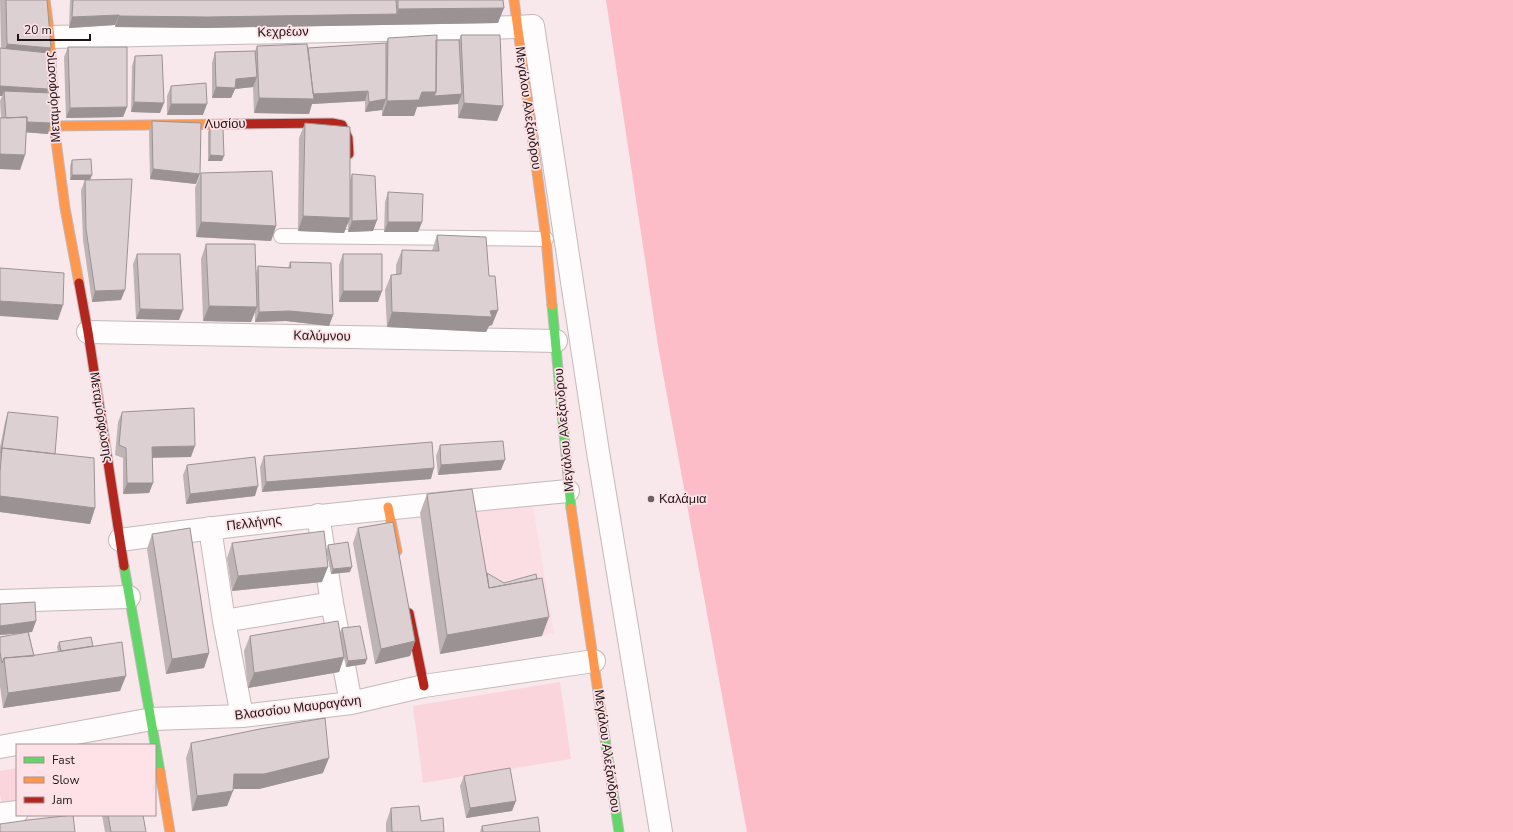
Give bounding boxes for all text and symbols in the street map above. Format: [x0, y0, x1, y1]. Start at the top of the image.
scale bar [18, 16, 90, 42]
text: 20 m [24, 22, 52, 38]
street label: Κεχρέων [257, 23, 309, 41]
street label: Μεγάλου Αλεξάνδρου [510, 45, 546, 171]
street label: Μεταμόρφωσης [41, 51, 65, 143]
street label: Λυσίου [204, 115, 246, 133]
street label: Καλύμνου [293, 326, 351, 346]
street label: Μεγάλου Αλεξάνδρου [550, 367, 578, 493]
street label: Μεταμόρφωσης [85, 371, 117, 463]
place label: Καλάμια [659, 490, 707, 508]
marker: Καλάμια [646, 494, 656, 504]
street label: Πελλήνης [225, 511, 283, 535]
street label: Μεγάλου Αλεξάνδρου [589, 688, 625, 814]
street label: Βλασσίου Μαυραγάνη [234, 691, 362, 725]
legend [16, 744, 156, 816]
text: Fast [52, 752, 75, 768]
text: Slow [52, 772, 80, 788]
text: Jam [51, 792, 73, 808]

